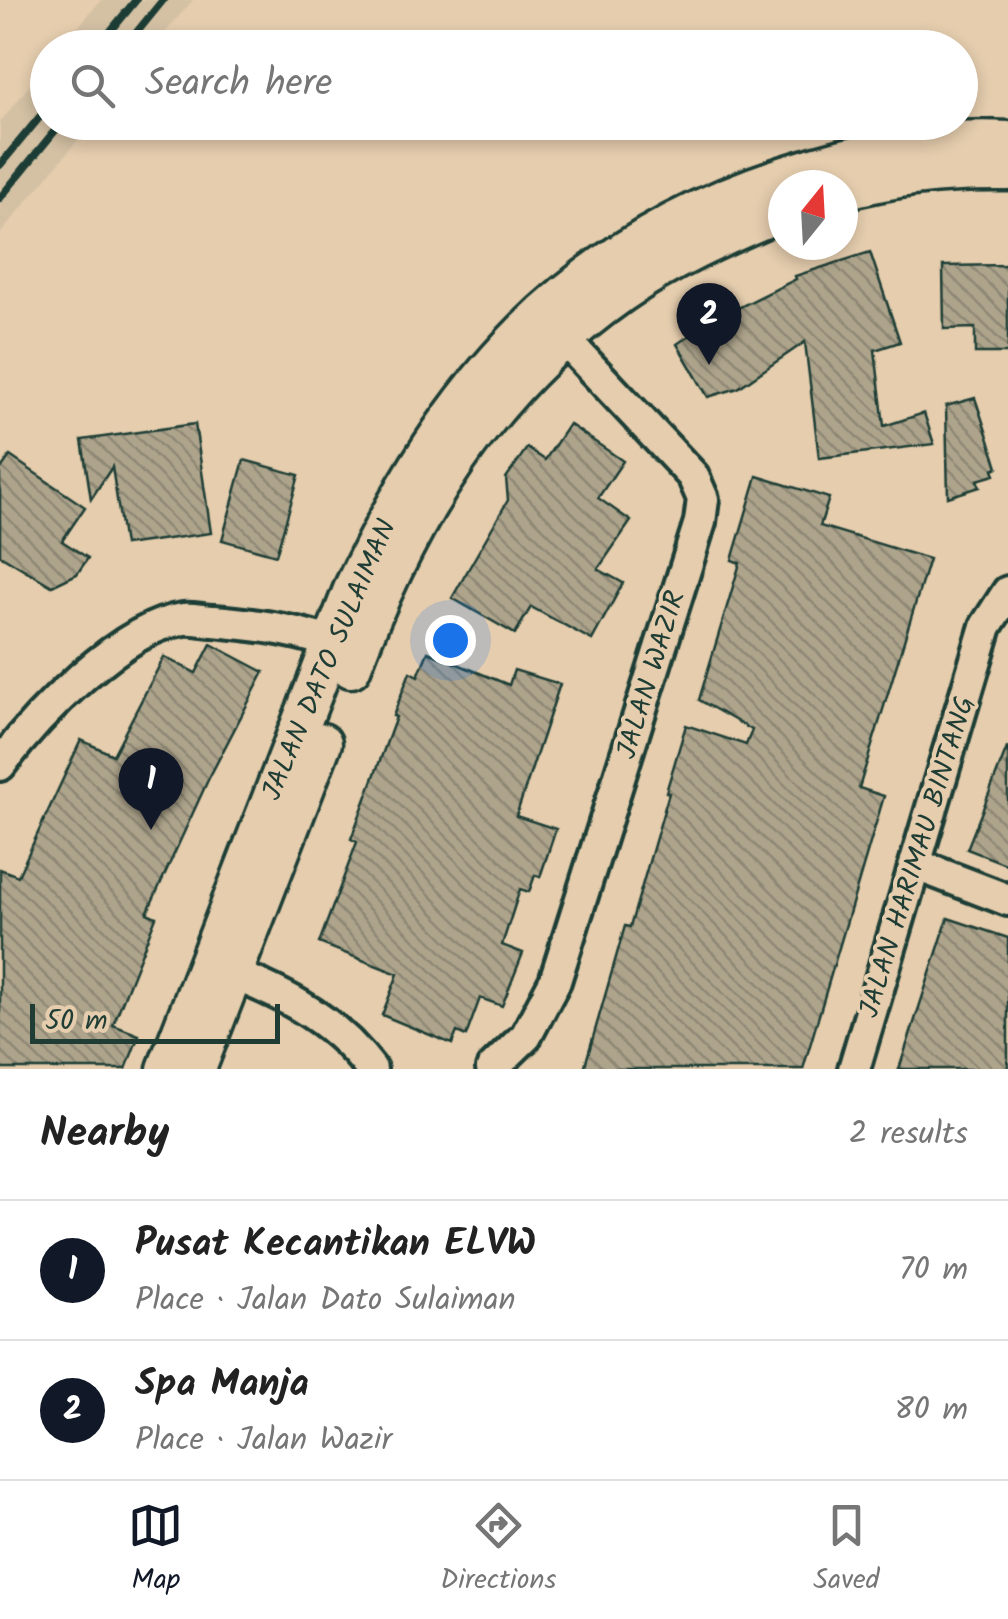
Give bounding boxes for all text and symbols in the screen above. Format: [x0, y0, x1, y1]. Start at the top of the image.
search box [30, 30, 978, 140]
text: Search here [145, 55, 332, 115]
icon: search [65, 58, 120, 113]
north arrow [768, 170, 858, 260]
pin: 2 [676, 282, 742, 365]
street label: JALAN DATO SULAIMAN [250, 512, 410, 808]
street label: JALAN WAZIR [605, 585, 699, 765]
your location [425, 615, 476, 666]
street label: JALAN HARIMAU BINTANG [848, 691, 988, 1023]
pin: 1 [118, 748, 184, 830]
scale bar [30, 999, 280, 1044]
text: 50 m [45, 999, 108, 1044]
text: Nearby [40, 1101, 169, 1168]
text: 2 results [849, 1109, 968, 1160]
text: Pusat Kecantikan ELVW [135, 1215, 536, 1275]
text: 1 [68, 1245, 77, 1296]
text: 70 m [899, 1245, 968, 1296]
text: Place · Jalan Dato Sulaiman [135, 1275, 516, 1326]
text: Spa Manja [135, 1355, 309, 1415]
text: 2 [63, 1385, 82, 1436]
text: 80 m [894, 1385, 968, 1436]
text: Place · Jalan Wazir [135, 1415, 392, 1466]
tab: Map [128, 1498, 183, 1603]
tab: Directions [440, 1498, 556, 1603]
tab: Saved [813, 1498, 880, 1603]

